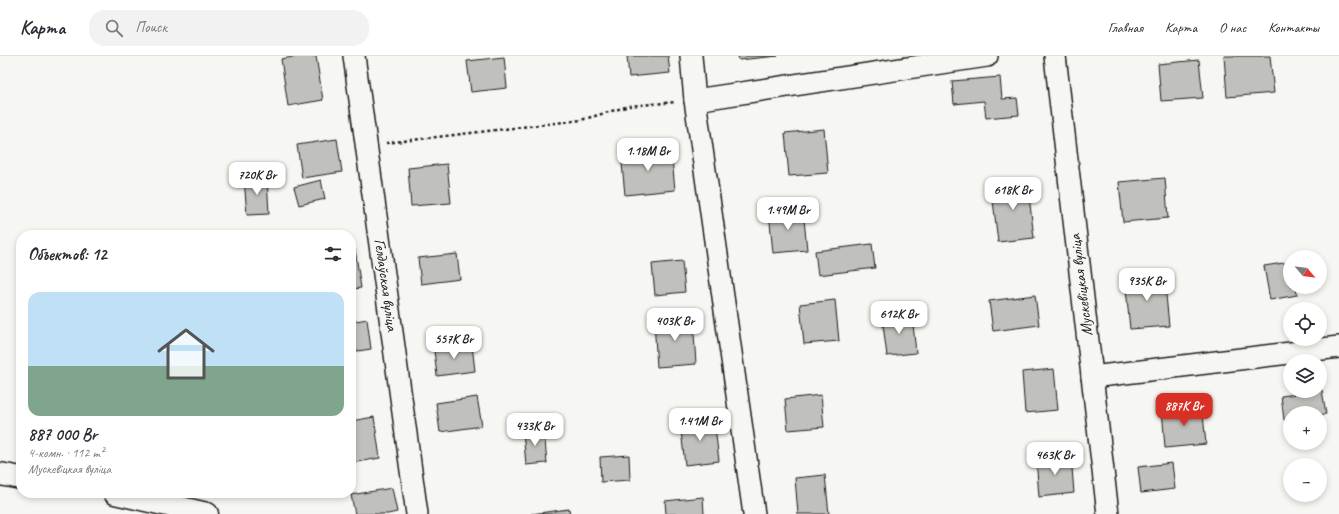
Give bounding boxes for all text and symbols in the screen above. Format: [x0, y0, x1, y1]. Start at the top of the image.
search box [89, 10, 369, 46]
text: Карта [20, 16, 65, 40]
icon: search [103, 17, 125, 39]
text: Поиск [135, 18, 167, 37]
text: Главная [1108, 19, 1143, 36]
text: Карта [1165, 19, 1197, 36]
text: О нас [1219, 19, 1246, 36]
text: Контакты [1268, 19, 1319, 36]
pin: 1.18M Br [607, 138, 689, 172]
text: 1.18M Br [626, 143, 670, 159]
pin: 720K Br [220, 162, 294, 196]
text: 720K Br [238, 167, 276, 183]
pin: 618K Br [976, 177, 1050, 211]
text: 618K Br [993, 182, 1033, 198]
pin: 1.49M Br [747, 197, 829, 231]
text: 1.49M Br [766, 202, 810, 218]
street label: Мускевіцкая вуліца [1065, 232, 1097, 337]
street label: Гелдаўская вуліца [370, 238, 403, 333]
icon: filters [322, 243, 344, 265]
text: Объектов: 12 [28, 244, 107, 265]
north arrow [1283, 250, 1327, 294]
map controls [1283, 250, 1327, 502]
pin: 935K Br [1110, 268, 1184, 302]
text: 935K Br [1128, 273, 1166, 289]
pin: 612K Br [862, 301, 936, 335]
button: locate [1283, 302, 1327, 346]
text: 612K Br [879, 306, 919, 322]
pin: 403K Br [638, 308, 712, 342]
text: 403K Br [656, 313, 694, 329]
icon: home [150, 318, 222, 390]
pin: 557K Br [417, 326, 491, 360]
text: 557K Br [435, 331, 473, 347]
button: layers [1283, 354, 1327, 398]
pin: 887K Br [1147, 393, 1221, 427]
text: 887K Br [1165, 398, 1203, 414]
button: + [1283, 406, 1327, 450]
pin: 1.41M Br [659, 408, 741, 442]
pin: 433K Br [498, 413, 572, 447]
text: 1.41M Br [678, 413, 722, 429]
text: 433K Br [516, 418, 554, 434]
text: 887 000 Br [28, 424, 97, 445]
pin: 463K Br [1018, 442, 1092, 476]
text: 4-комн. · 112 m² [28, 445, 104, 461]
text: 463K Br [1035, 447, 1075, 463]
button: − [1283, 458, 1327, 502]
text: Мускевіцкая вуліца [28, 461, 111, 477]

